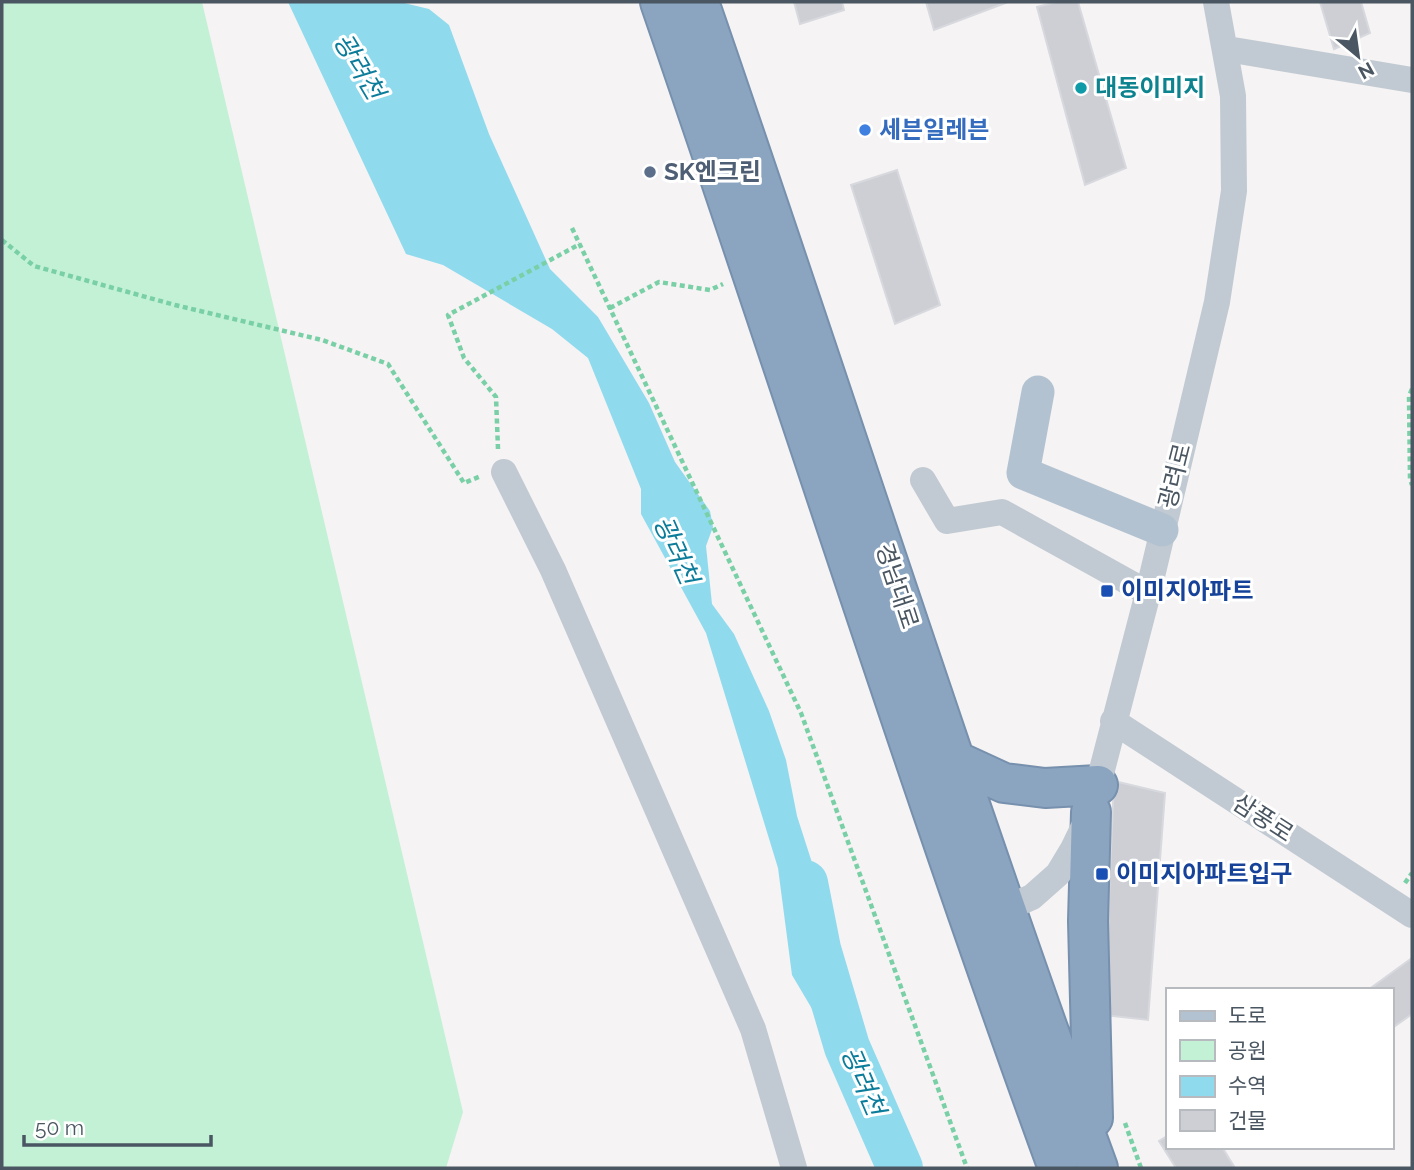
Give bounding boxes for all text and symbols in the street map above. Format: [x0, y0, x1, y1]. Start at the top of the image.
north arrow [1323, 21, 1393, 91]
water label: 광려천 [328, 28, 392, 107]
text: N [1355, 58, 1378, 84]
place label: 대동이미지 [1095, 73, 1205, 102]
marker: 대동이미지 [1073, 80, 1089, 96]
place label: 세븐일레븐 [879, 115, 989, 144]
marker: 세븐일레븐 [857, 122, 873, 138]
place label: SK엔크린 [664, 157, 761, 186]
marker: SK엔크린 [642, 164, 658, 180]
street label: 광려로 [1152, 440, 1197, 512]
water label: 광려천 [648, 511, 706, 592]
street label: 경남대로 [870, 539, 925, 632]
place label: 이미지아파트 [1121, 576, 1253, 605]
marker: 이미지아파트 [1099, 583, 1115, 599]
street label: 삼풍로 [1228, 787, 1299, 848]
place label: 이미지아파트입구 [1116, 859, 1293, 888]
marker: 이미지아파트입구 [1094, 866, 1110, 882]
legend [1166, 988, 1393, 1149]
text: 도로 [1228, 1003, 1267, 1028]
text: 공원 [1228, 1038, 1267, 1063]
water label: 광려천 [835, 1042, 892, 1123]
text: 수역 [1228, 1073, 1267, 1098]
scale bar [24, 1104, 212, 1148]
text: 건물 [1228, 1108, 1267, 1133]
text: 50 m [35, 1115, 84, 1140]

